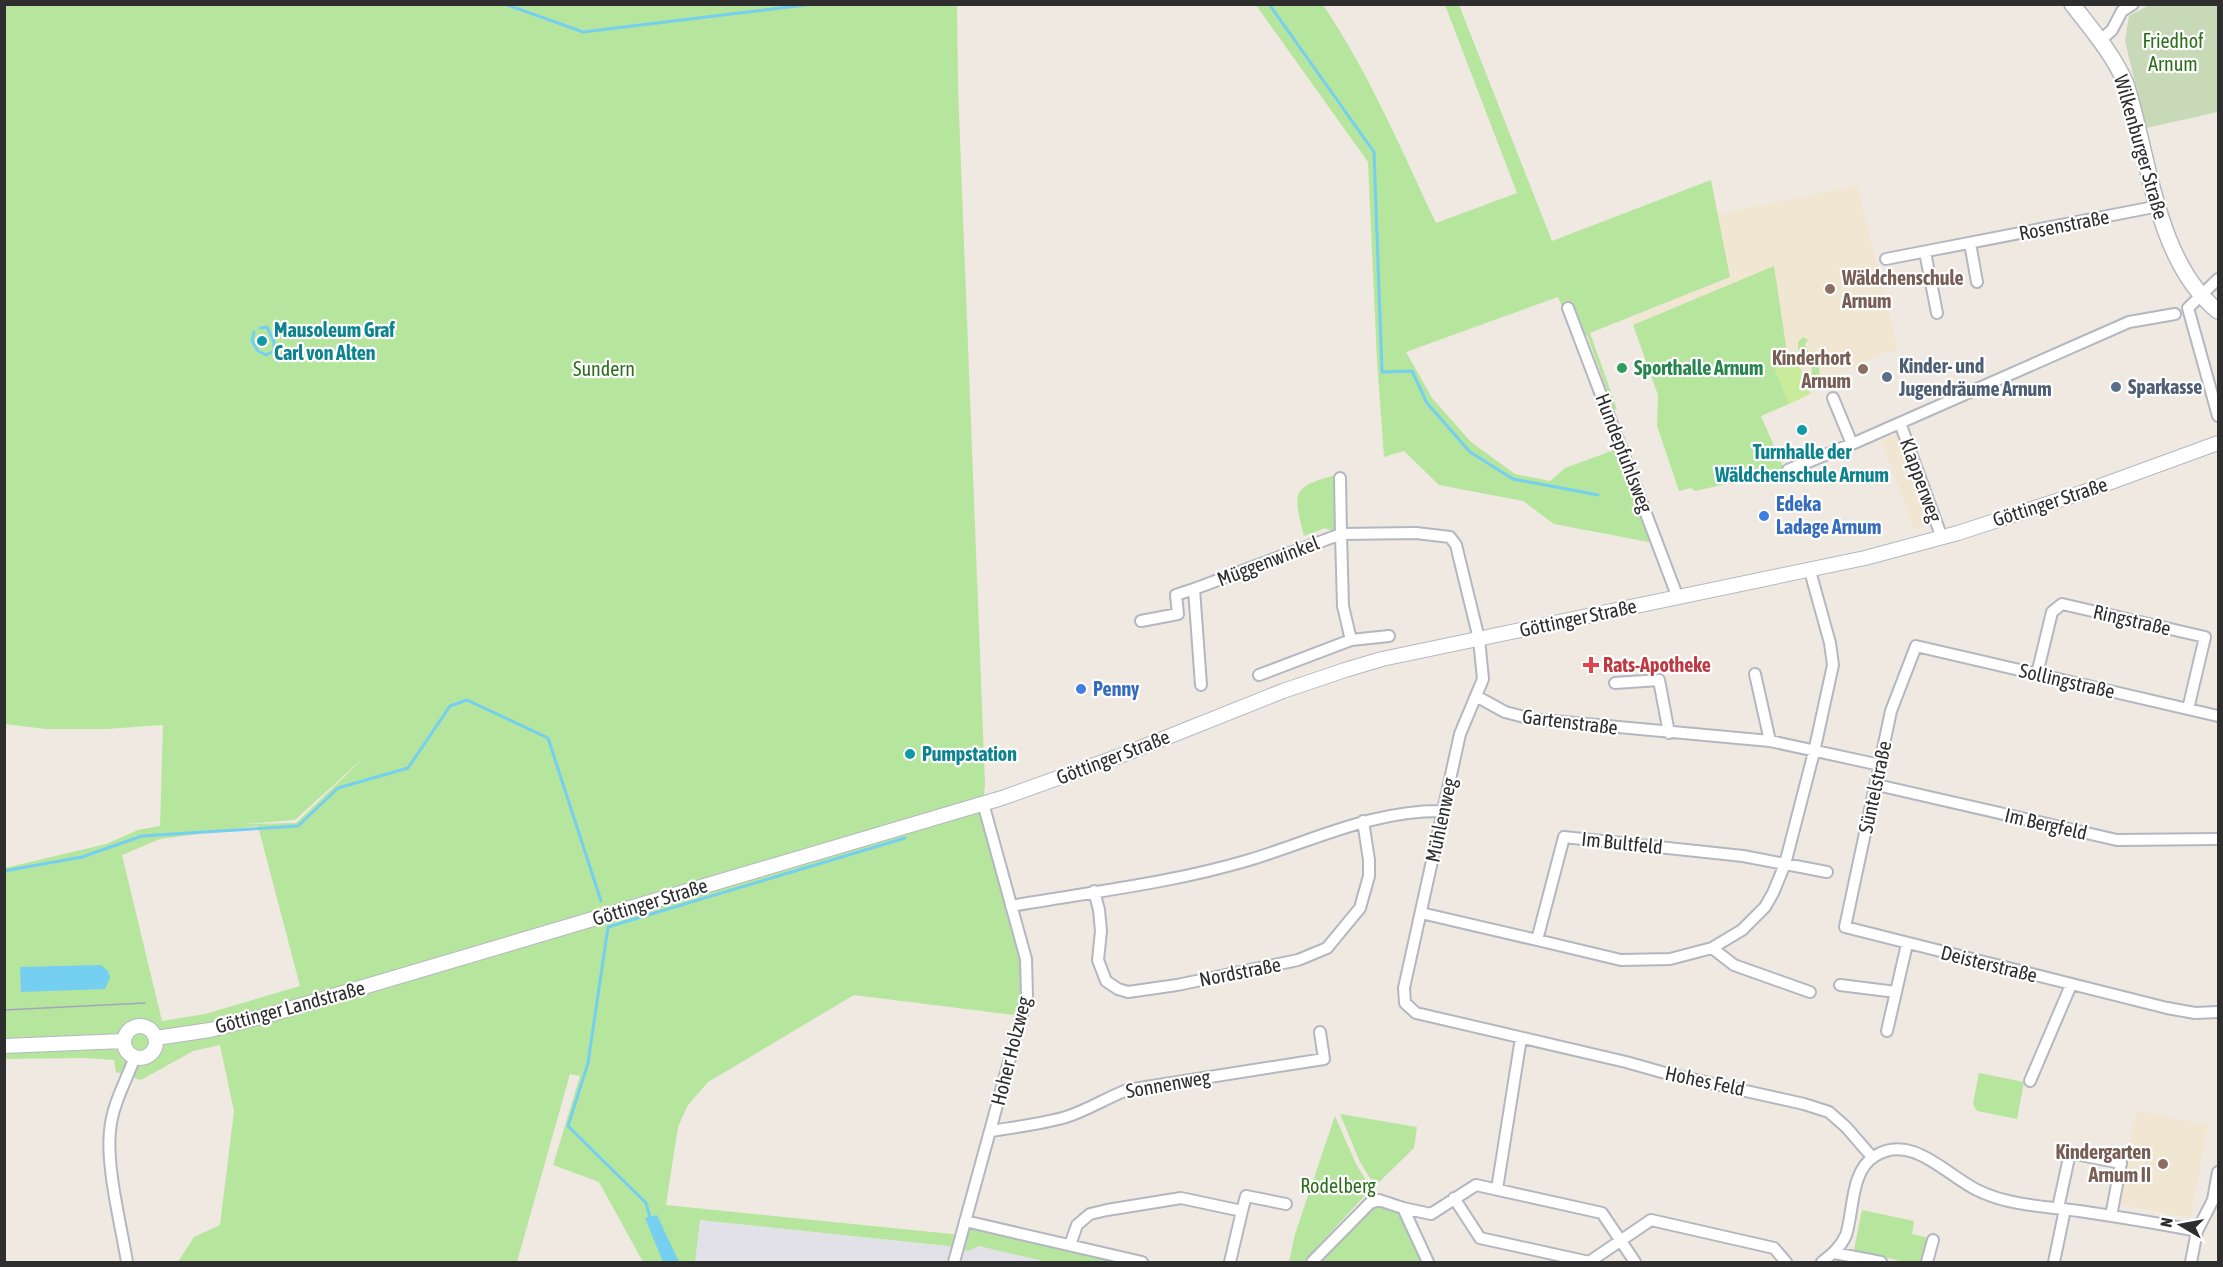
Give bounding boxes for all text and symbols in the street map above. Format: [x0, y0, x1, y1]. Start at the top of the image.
park label: Friedhof Arnum [2142, 29, 2204, 75]
street label: Wilkenburger Straße [2110, 72, 2173, 222]
street label: Rosenstraße [2017, 205, 2111, 245]
place label: Wäldchenschule Arnum [1841, 266, 1964, 312]
marker: Wäldchenschule Arnum [1823, 282, 1837, 296]
place label: Mausoleum Graf Carl von Alten [274, 318, 395, 364]
marker: Mausoleum Graf Carl von Alten [255, 334, 269, 348]
place label: Kinderhort Arnum [1772, 346, 1851, 392]
place label: Kinder- und Jugendräume Arnum [1898, 354, 2052, 400]
place label: Sporthalle Arnum [1634, 356, 1763, 379]
park label: Sundern [573, 357, 635, 380]
marker: Sporthalle Arnum [1615, 361, 1629, 375]
marker: Kinderhort Arnum [1856, 362, 1870, 376]
marker: Kinder- und Jugendräume Arnum [1880, 370, 1894, 384]
place label: Sparkasse [2128, 375, 2202, 398]
marker: Sparkasse [2109, 380, 2123, 394]
street label: Hundepfuhlsweg [1591, 390, 1658, 516]
marker: Turnhalle der Wäldchenschule Arnum [1795, 423, 1809, 437]
street label: Klapperweg [1896, 435, 1947, 525]
place label: Turnhalle der Wäldchenschule Arnum [1714, 440, 1889, 486]
street label: Göttinger Straße [1990, 472, 2110, 531]
place label: Edeka Ladage Arnum [1776, 492, 1881, 538]
marker: Edeka Ladage Arnum [1757, 509, 1771, 523]
street label: Müggenwinkel [1214, 530, 1323, 590]
street label: Göttinger Straße [1517, 594, 1639, 641]
street label: Ringstraße [2091, 599, 2173, 640]
place label: Rats-Apotheke [1603, 653, 1711, 676]
marker: Rats-Apotheke [1584, 658, 1598, 672]
street label: Sollingstraße [2017, 658, 2117, 703]
place label: Penny [1093, 677, 1140, 700]
marker: Penny [1074, 682, 1088, 696]
street label: Gartenstraße [1521, 704, 1619, 739]
street label: Göttinger Straße [1053, 724, 1173, 789]
street label: Süntelstraße [1854, 739, 1896, 835]
place label: Pumpstation [922, 742, 1017, 765]
marker: Pumpstation [903, 747, 917, 761]
street label: Mühlenweg [1420, 775, 1461, 864]
street label: Im Bergfeld [2003, 803, 2090, 844]
street label: Im Bultfeld [1580, 827, 1664, 858]
street label: Göttinger Straße [590, 873, 710, 930]
street label: Deisterstraße [1939, 940, 2040, 987]
street label: Nordstraße [1197, 952, 1283, 991]
street label: Göttinger Landstraße [212, 975, 367, 1038]
street label: Hoher Holzweg [986, 994, 1035, 1108]
street label: Hohes Feld [1663, 1061, 1747, 1100]
street label: Sonnenweg [1124, 1065, 1212, 1102]
place label: Kindergarten Arnum II [2056, 1140, 2151, 1186]
marker: Kindergarten Arnum II [2156, 1157, 2170, 1171]
park label: Rodelberg [1300, 1174, 1376, 1197]
north arrow [2151, 1195, 2211, 1255]
text: N [2157, 1216, 2176, 1229]

